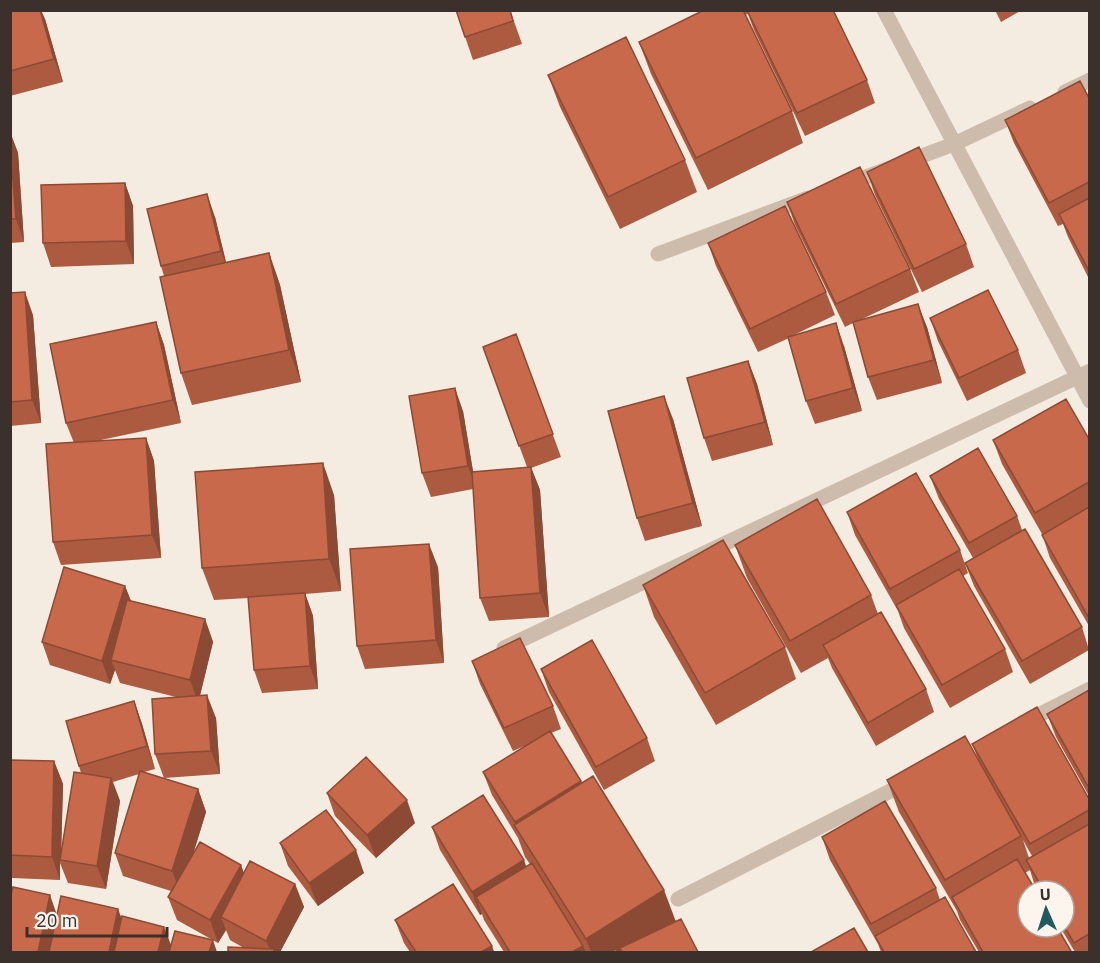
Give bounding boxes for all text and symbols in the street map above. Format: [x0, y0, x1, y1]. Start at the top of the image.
north arrow [1016, 879, 1076, 939]
text: U [1039, 884, 1051, 904]
scale bar [27, 900, 166, 938]
text: 20 m [36, 909, 78, 932]

